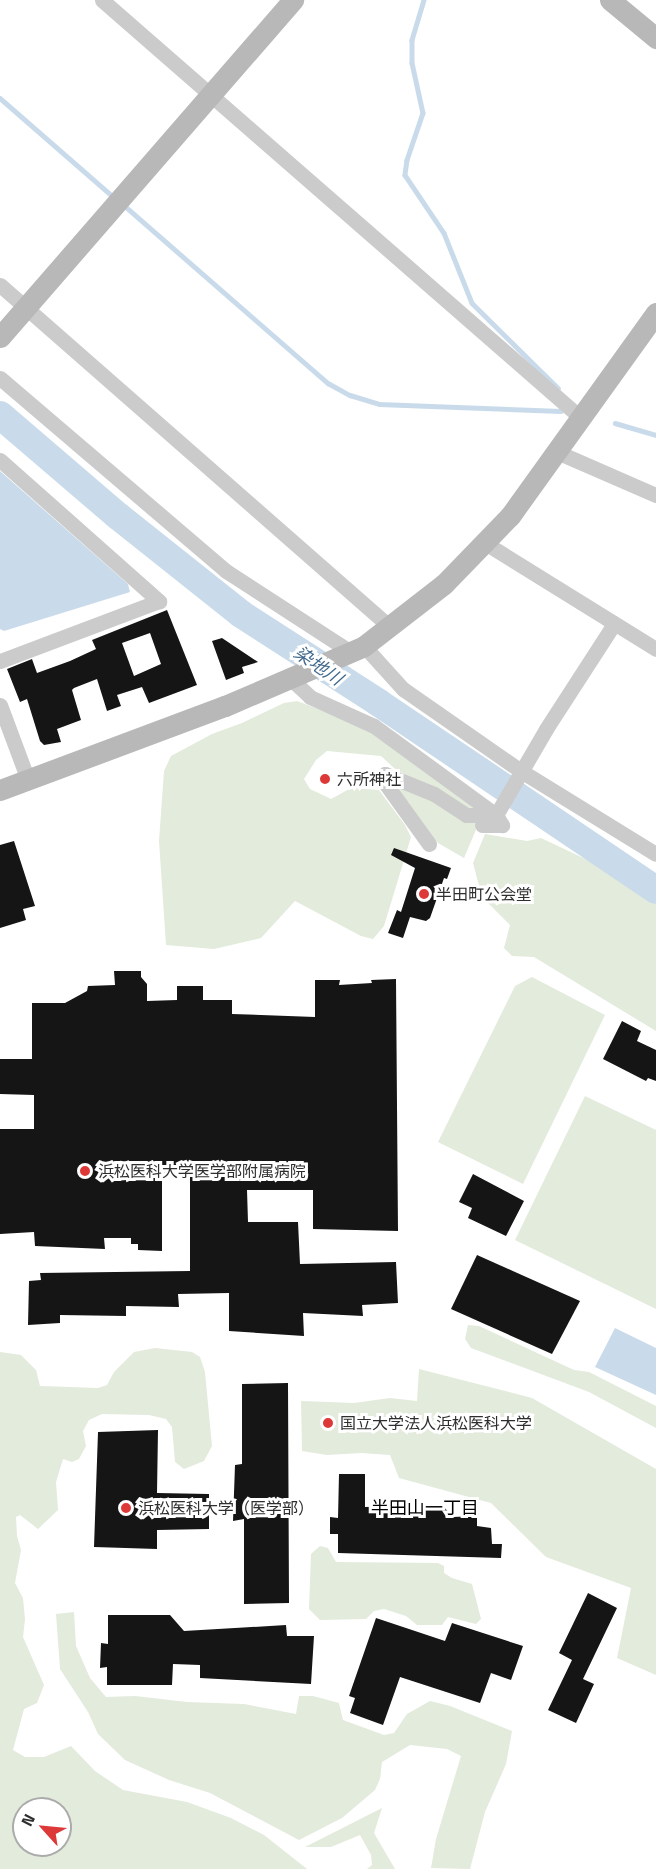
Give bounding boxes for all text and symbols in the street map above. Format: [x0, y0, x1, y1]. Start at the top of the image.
water label: 染地川 [290, 642, 346, 690]
place label: 六所神社 [337, 769, 401, 789]
marker: 六所神社 [318, 772, 332, 786]
place label: 半田町公会堂 [436, 884, 532, 904]
marker: 半田町公会堂 [417, 887, 431, 901]
place label: 浜松医科大学医学部附属病院 [98, 1161, 306, 1181]
marker: 浜松医科大学医学部附属病院 [76, 1162, 94, 1180]
place label: 国立大学法人浜松医科大学 [340, 1413, 532, 1433]
marker: 国立大学法人浜松医科大学 [321, 1416, 335, 1430]
district label: 半田山一丁目 [371, 1497, 479, 1519]
place label: 浜松医科大学（医学部） [138, 1498, 314, 1518]
marker: 浜松医科大学（医学部） [119, 1501, 133, 1515]
north arrow [12, 1797, 72, 1857]
text: N [15, 1809, 41, 1830]

